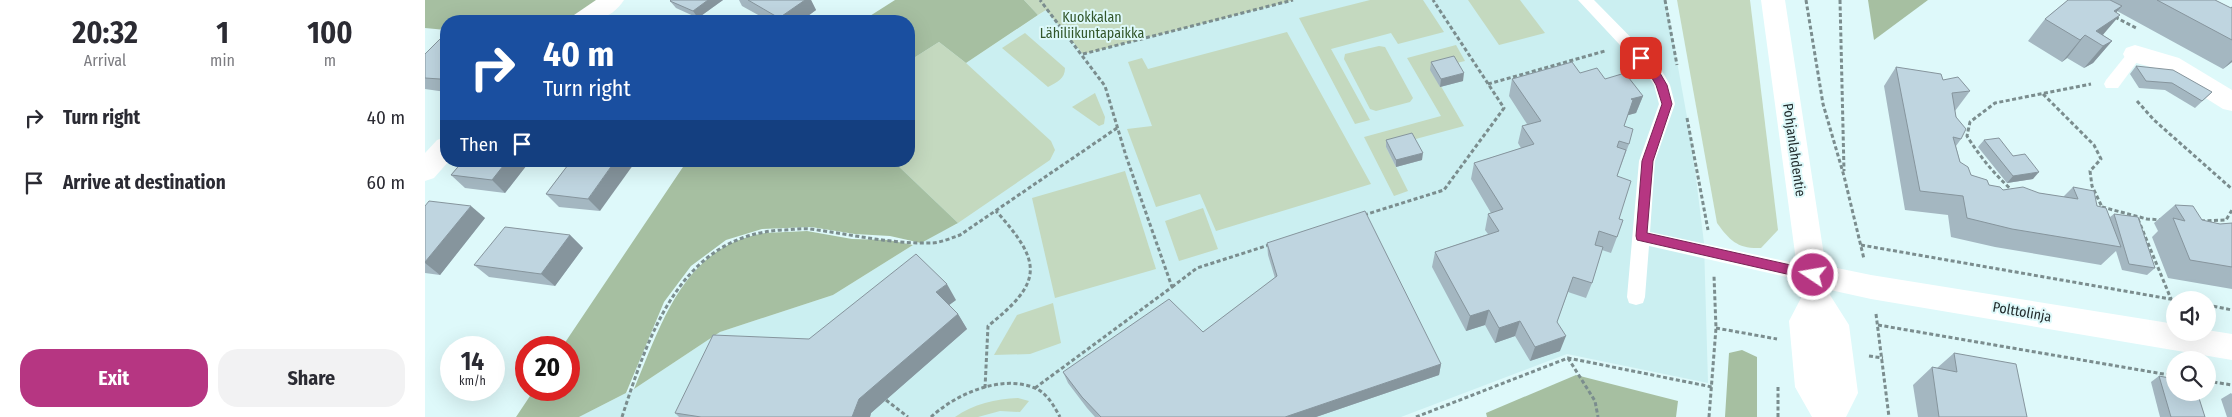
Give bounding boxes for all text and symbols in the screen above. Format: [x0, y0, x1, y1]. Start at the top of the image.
park label: Kuokkalan Lähiliikuntapaikka [1040, 9, 1144, 42]
text: 20:32 [72, 15, 138, 51]
text: 1 [216, 15, 229, 51]
text: 100 [307, 15, 353, 51]
text: 40 m [543, 33, 614, 75]
icon: right [460, 35, 525, 100]
pin [1620, 37, 1662, 79]
icon: arrive [1627, 44, 1655, 72]
text: Arrival [84, 51, 126, 70]
text: min [210, 51, 235, 70]
text: m [324, 51, 336, 70]
text: Turn right [543, 75, 631, 102]
street label: Pohjanlahdentie [1779, 102, 1809, 198]
icon: right [20, 104, 48, 132]
text: Turn right [63, 106, 140, 129]
text: 40 m [367, 106, 405, 129]
icon: arrive [508, 130, 536, 158]
text: Then [460, 133, 498, 156]
icon: arrive [20, 169, 48, 197]
text: Arrive at destination [63, 171, 226, 194]
text: 60 m [367, 171, 405, 194]
position arrow [1786, 248, 1838, 300]
map controls [2166, 291, 2216, 401]
button: sound [2166, 291, 2216, 341]
street label: Polttolinja [1991, 298, 2053, 326]
speed limit sign: 20 [515, 336, 580, 401]
text: 14 [461, 347, 484, 377]
button: Exit [20, 349, 208, 407]
button: Share [218, 349, 405, 407]
button: search [2166, 351, 2216, 401]
text: km/h [459, 374, 486, 388]

